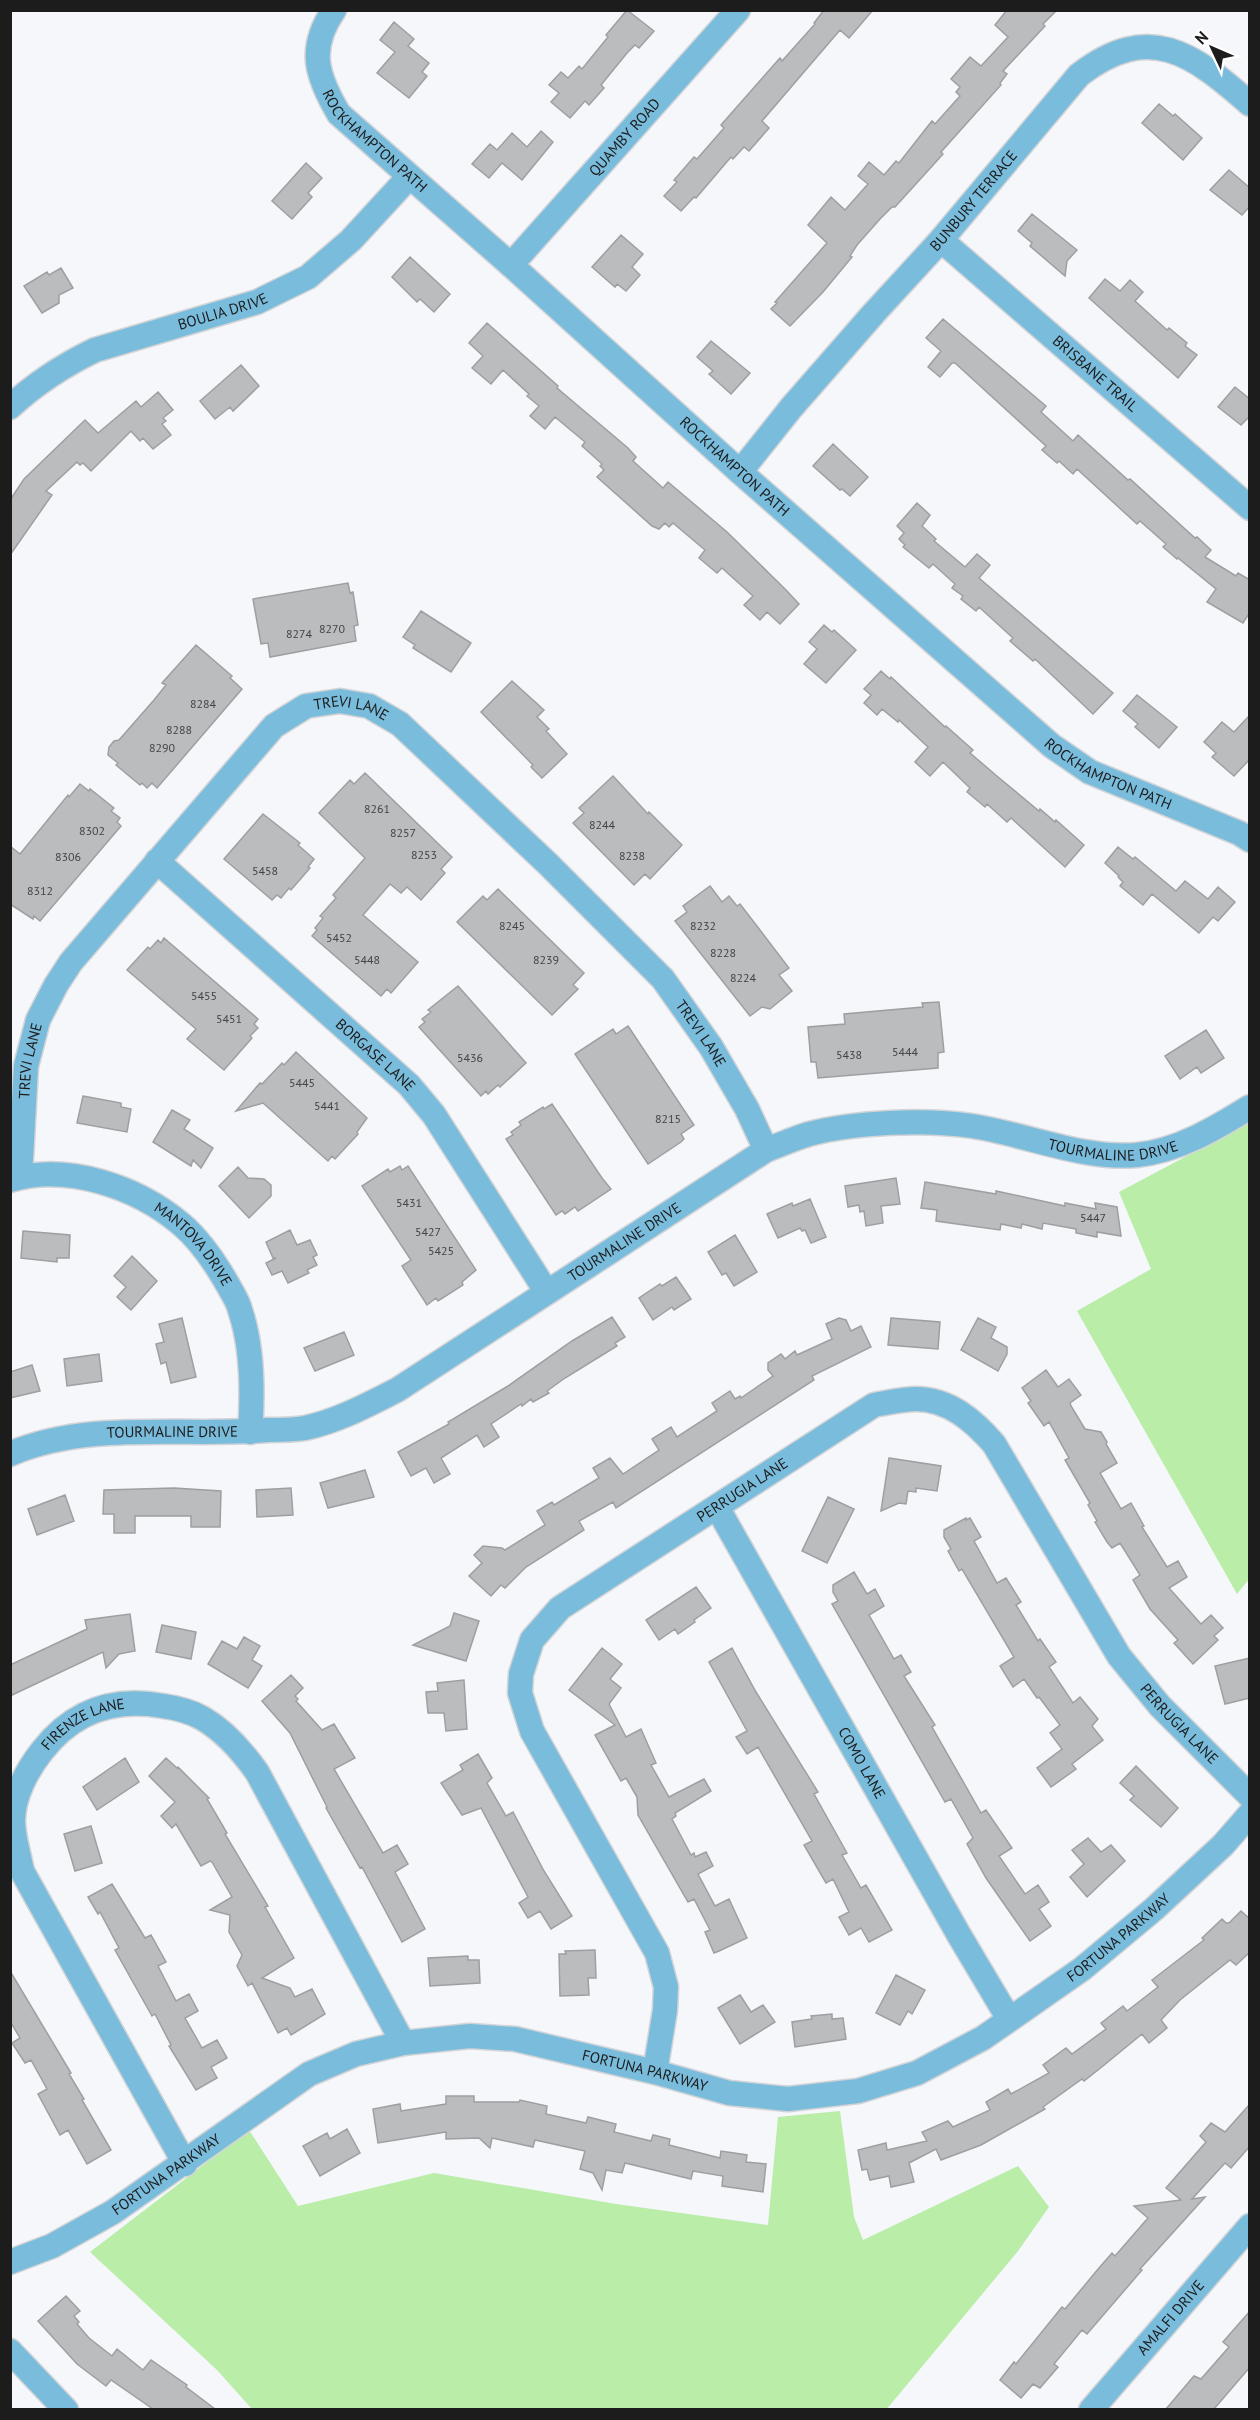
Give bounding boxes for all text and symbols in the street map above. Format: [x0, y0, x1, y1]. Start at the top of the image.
north arrow [1182, 18, 1242, 78]
text: N [1190, 27, 1212, 48]
street label: ROCKHAMPTON PATH [318, 86, 432, 196]
street label: QUAMBY ROAD [585, 94, 664, 180]
street label: BUNBURY TERRACE [926, 146, 1021, 255]
street label: BOULIA DRIVE [175, 288, 271, 334]
street label: BRISBANE TRAIL [1049, 331, 1142, 416]
street label: ROCKHAMPTON PATH [676, 412, 794, 520]
house number: 8270 [319, 621, 346, 636]
house number: 8274 [286, 626, 313, 641]
street label: TREVI LANE [312, 691, 392, 724]
house number: 8284 [190, 696, 217, 711]
house number: 8288 [166, 722, 192, 737]
street label: ROCKHAMPTON PATH [1041, 734, 1175, 813]
house number: 8290 [149, 740, 176, 755]
house number: 8261 [364, 801, 390, 816]
house number: 8244 [589, 817, 616, 832]
house number: 8302 [79, 823, 105, 838]
house number: 8257 [390, 825, 416, 840]
house number: 8253 [411, 847, 437, 862]
house number: 8238 [619, 848, 645, 863]
house number: 8306 [55, 849, 81, 864]
house number: 5458 [252, 863, 278, 878]
house number: 8312 [27, 883, 53, 898]
house number: 8245 [499, 918, 525, 933]
house number: 8232 [690, 918, 716, 933]
house number: 5452 [326, 930, 352, 945]
house number: 8228 [710, 945, 736, 960]
house number: 5448 [354, 952, 380, 967]
house number: 8239 [533, 952, 559, 967]
house number: 8224 [730, 970, 757, 985]
house number: 5455 [191, 988, 217, 1003]
street label: TREVI LANE [672, 996, 731, 1070]
house number: 5451 [216, 1011, 242, 1026]
street label: BORGASE LANE [332, 1014, 420, 1095]
street label: TREVI LANE [14, 1021, 46, 1099]
house number: 5444 [892, 1044, 919, 1059]
house number: 5438 [836, 1047, 862, 1062]
house number: 5436 [457, 1050, 483, 1065]
house number: 5445 [289, 1075, 315, 1090]
house number: 5441 [314, 1098, 340, 1113]
house number: 8215 [655, 1111, 681, 1126]
street label: TOURMALINE DRIVE [1046, 1134, 1180, 1165]
house number: 5431 [396, 1195, 422, 1210]
street label: MANTOVA DRIVE [151, 1197, 236, 1289]
street label: TOURMALINE DRIVE [564, 1198, 684, 1285]
house number: 5447 [1080, 1210, 1106, 1225]
house number: 5427 [415, 1224, 441, 1239]
house number: 5425 [428, 1243, 454, 1258]
street label: TOURMALINE DRIVE [106, 1422, 238, 1442]
street label: PERRUGIA LANE [693, 1453, 791, 1526]
street label: PERRUGIA LANE [1136, 1679, 1222, 1768]
street label: FIRENZE LANE [37, 1694, 126, 1754]
street label: COMO LANE [834, 1723, 890, 1802]
street label: FORTUNA PARKWAY [1063, 1888, 1174, 1986]
street label: FORTUNA PARKWAY [580, 2045, 711, 2096]
street label: FORTUNA PARKWAY [108, 2129, 225, 2219]
street label: AMALFI DRIVE [1133, 2276, 1208, 2359]

